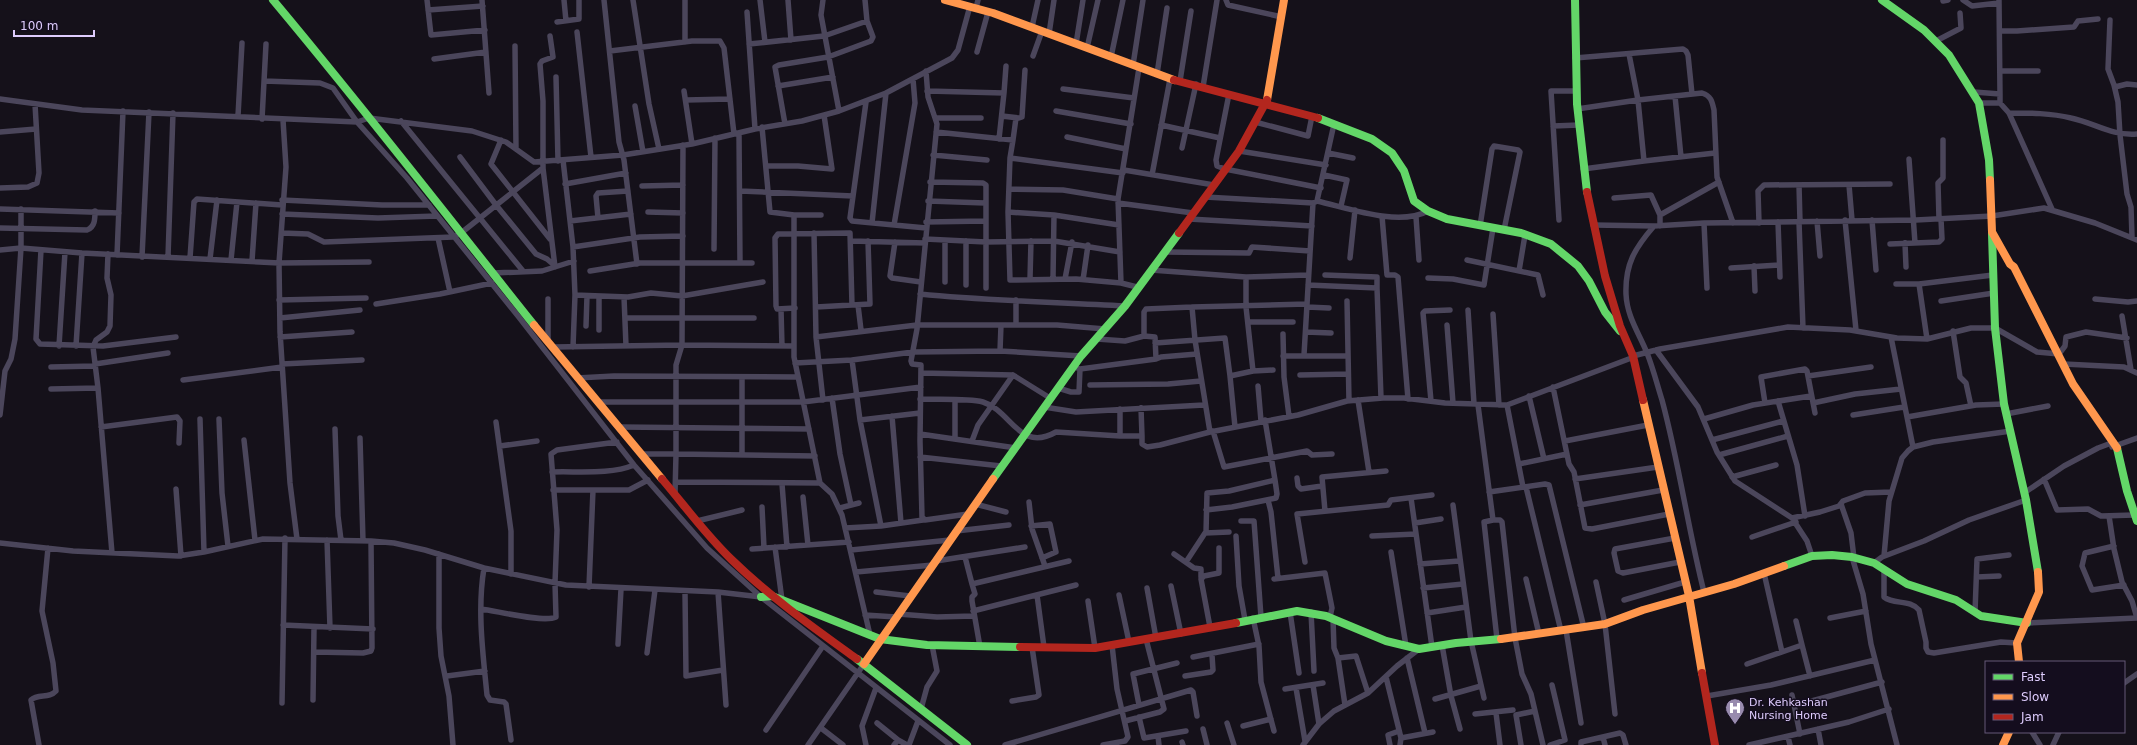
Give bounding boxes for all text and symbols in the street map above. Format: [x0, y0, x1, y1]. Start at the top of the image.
scale bar [14, 12, 94, 38]
text: 100 m [20, 19, 58, 33]
legend [1985, 661, 2125, 733]
text: Fast [2021, 670, 2045, 684]
text: Slow [2021, 690, 2049, 704]
place label: Dr. Kehkashan Nursing Home [1749, 696, 1828, 722]
hospital icon: Dr. Kehkashan Nursing Home [1724, 697, 1746, 725]
text: Jam [2020, 710, 2044, 724]

